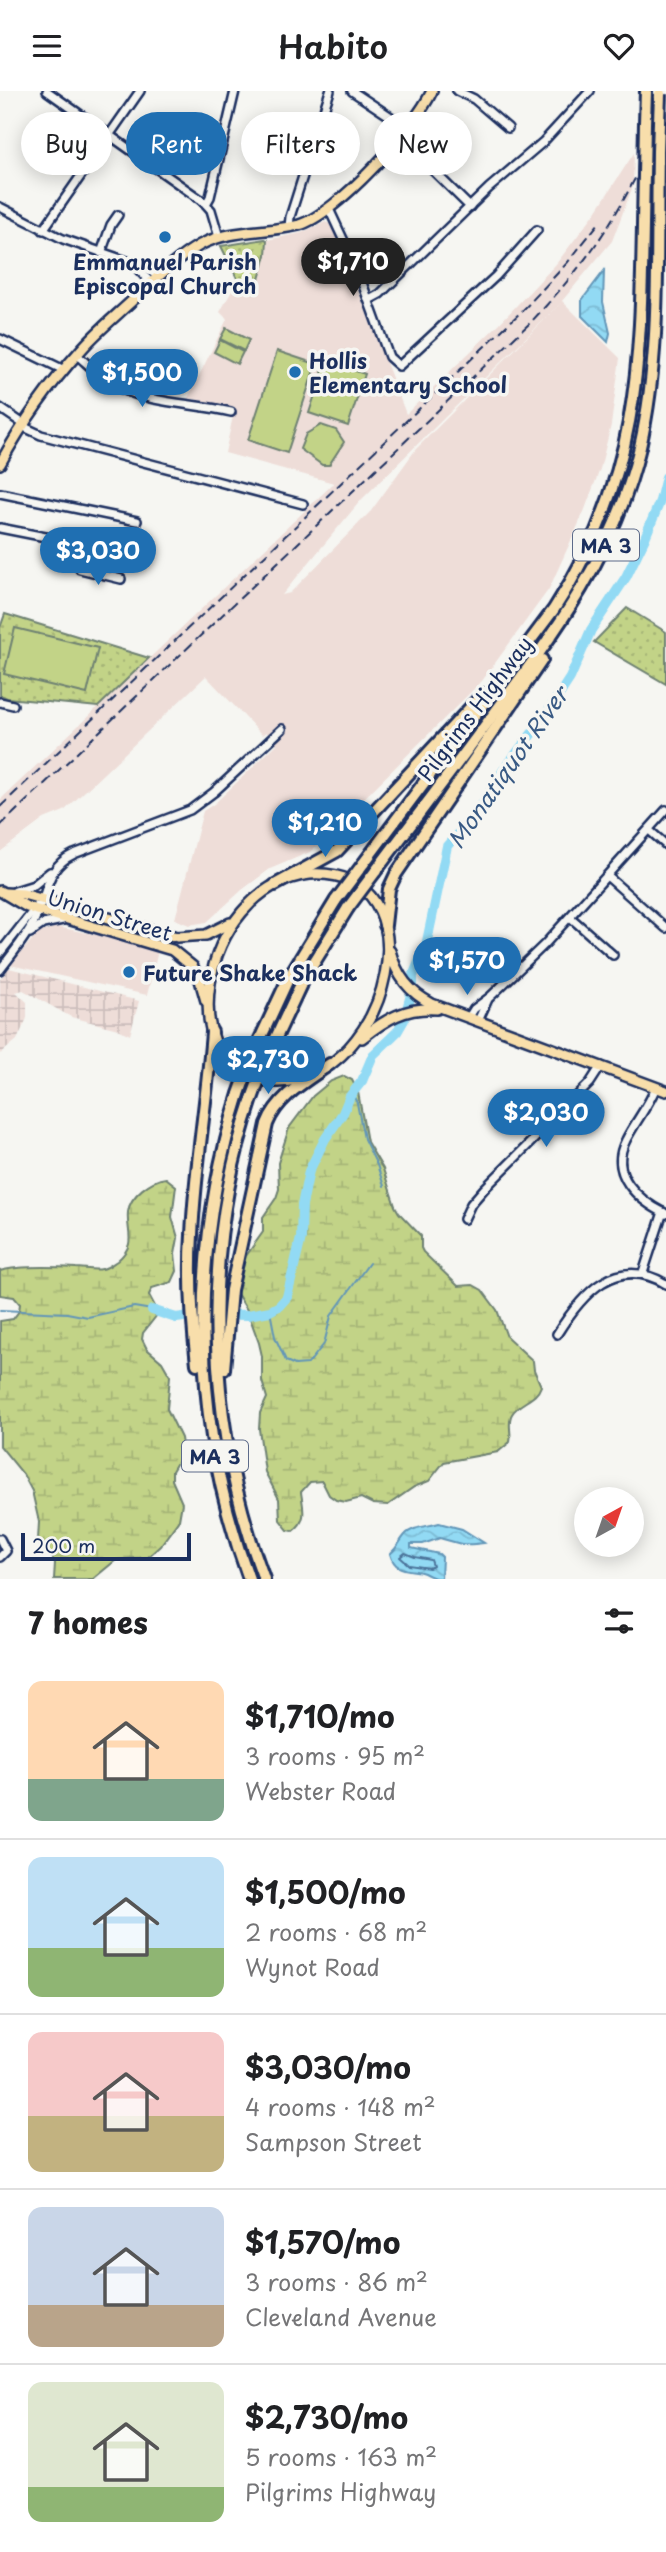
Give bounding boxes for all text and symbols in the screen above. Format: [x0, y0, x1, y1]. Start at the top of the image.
text: Habito [278, 22, 388, 70]
icon: menu [28, 27, 66, 65]
icon: heart [600, 27, 638, 65]
chip: Buy [21, 112, 112, 175]
chip: Rent [126, 112, 227, 175]
chip: Filters [241, 112, 360, 175]
chip: New [374, 112, 472, 175]
marker: Emmanuel Parish Episcopal Church [157, 229, 173, 245]
pin: $1,710 [296, 239, 410, 298]
text: $1,710 [317, 243, 389, 278]
place label: Emmanuel Parish Episcopal Church [73, 245, 257, 301]
place label: Hollis Elementary School [309, 344, 507, 400]
pin: $1,500 [85, 349, 199, 409]
text: $1,500 [102, 354, 182, 389]
marker: Hollis Elementary School [287, 364, 303, 380]
pin: $3,030 [41, 527, 155, 587]
road number: MA 3 [573, 529, 639, 561]
text: $3,030 [56, 532, 140, 567]
street label: Pilgrims Highway [409, 629, 539, 787]
water label: Monatiquot River [438, 676, 578, 855]
pin: $1,210 [268, 799, 382, 859]
text: $1,210 [288, 804, 362, 839]
street label: Union Street [44, 880, 176, 948]
pin: $1,570 [410, 937, 524, 997]
text: $1,570 [429, 942, 505, 977]
place label: Future Shake Shack [143, 956, 357, 988]
marker: Future Shake Shack [121, 964, 137, 980]
pin: $2,730 [211, 1037, 325, 1096]
text: $2,730 [227, 1041, 309, 1076]
pin: $2,030 [489, 1089, 603, 1149]
text: $2,030 [504, 1094, 588, 1129]
road number: MA 3 [182, 1441, 248, 1471]
north arrow [574, 1487, 644, 1557]
map controls [574, 1487, 644, 1557]
scale bar [21, 1530, 191, 1562]
text: 200 m [32, 1531, 95, 1559]
text: 7 homes [28, 1599, 148, 1644]
icon: filters [600, 1602, 638, 1640]
text: $1,710/mo [245, 1693, 395, 1738]
icon: home [84, 1709, 168, 1793]
text: 3 rooms · 95 m² [245, 1738, 425, 1773]
text: Webster Road [245, 1773, 396, 1808]
text: $1,500/mo [245, 1869, 406, 1914]
icon: home [84, 1885, 168, 1969]
text: 2 rooms · 68 m² [245, 1914, 427, 1949]
text: Wynot Road [245, 1949, 380, 1984]
text: $3,030/mo [245, 2044, 411, 2089]
icon: home [84, 2060, 168, 2144]
text: 4 rooms · 148 m² [245, 2089, 436, 2124]
text: Sampson Street [245, 2124, 422, 2159]
text: $1,570/mo [245, 2219, 400, 2264]
icon: home [84, 2235, 168, 2319]
text: 3 rooms · 86 m² [245, 2264, 428, 2299]
text: Cleveland Avenue [245, 2299, 437, 2334]
text: $2,730/mo [245, 2394, 408, 2439]
icon: home [84, 2410, 168, 2494]
text: 5 rooms · 163 m² [245, 2439, 437, 2474]
text: Pilgrims Highway [245, 2474, 436, 2509]

